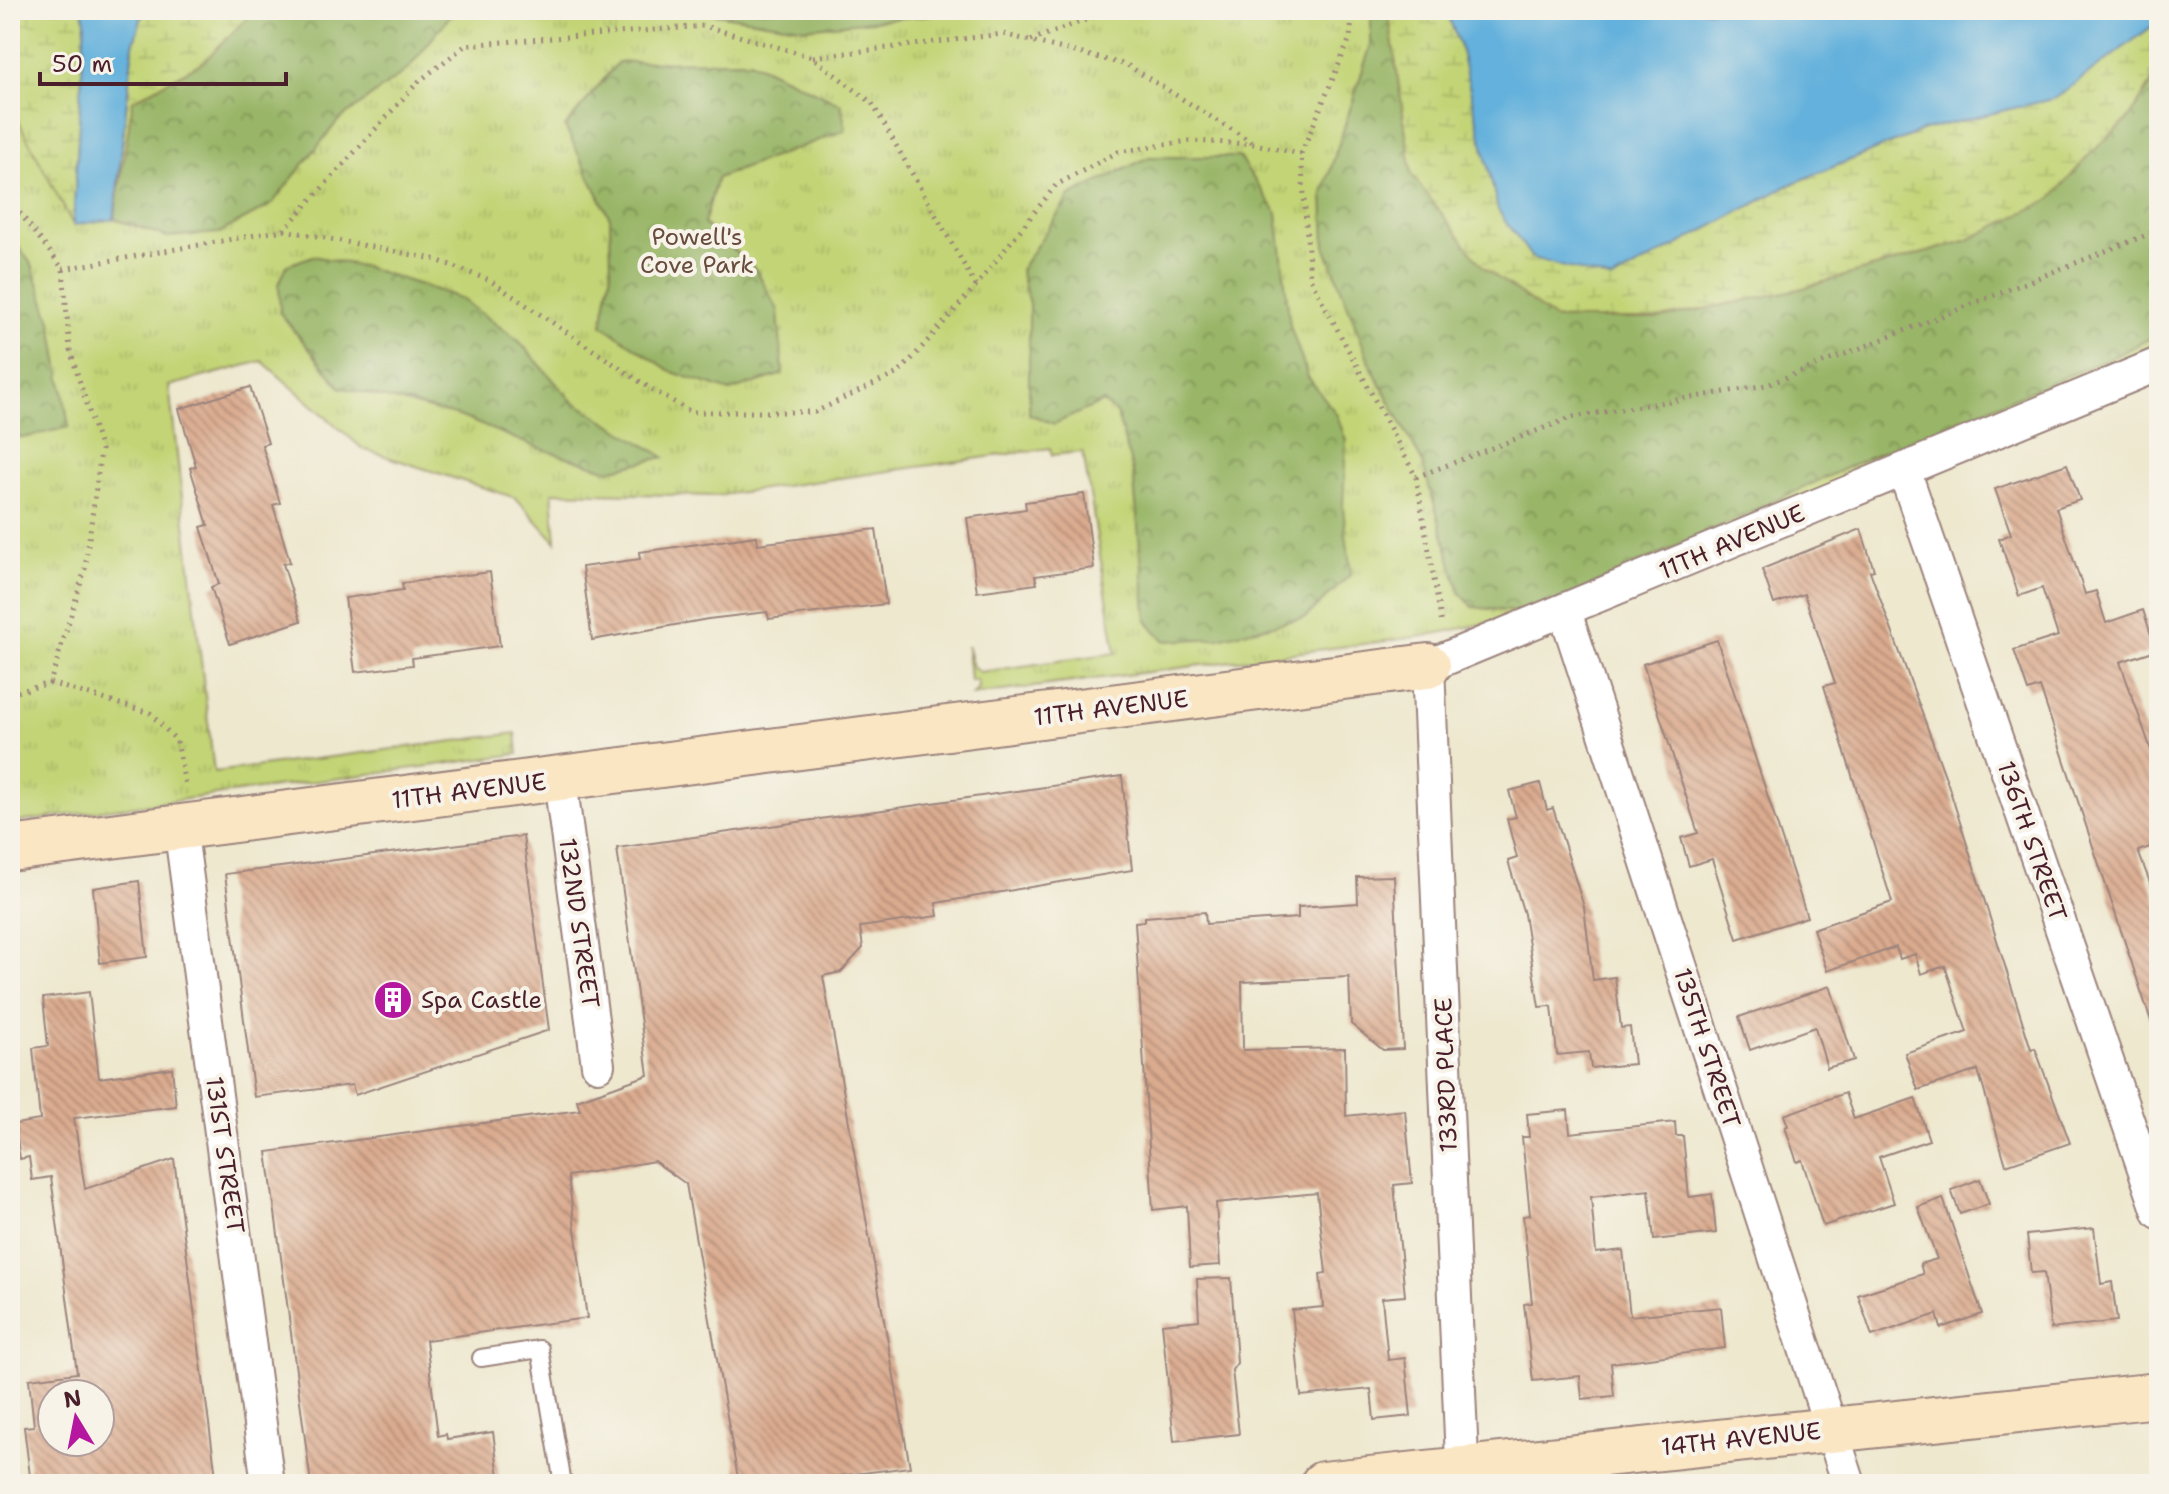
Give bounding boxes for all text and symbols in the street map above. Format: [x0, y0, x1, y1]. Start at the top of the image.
scale bar [40, 36, 286, 86]
text: 50 m [52, 48, 112, 80]
park label: Powell's Cove Park [640, 221, 754, 281]
street label: 11TH AVENUE [1654, 497, 1810, 587]
street label: 11TH AVENUE [1032, 683, 1190, 733]
street label: 136TH STREET [1990, 757, 2074, 925]
street label: 11TH AVENUE [390, 766, 548, 816]
street label: 132ND STREET [551, 836, 607, 1010]
street label: 135TH STREET [1666, 964, 1748, 1132]
building icon: Spa Castle [372, 979, 414, 1021]
place label: Spa Castle [421, 984, 542, 1016]
street label: 133RD PLACE [1427, 997, 1465, 1153]
street label: 131ST STREET [198, 1074, 252, 1236]
north arrow [36, 1378, 116, 1458]
text: N [62, 1383, 84, 1415]
street label: 14TH AVENUE [1659, 1415, 1823, 1463]

